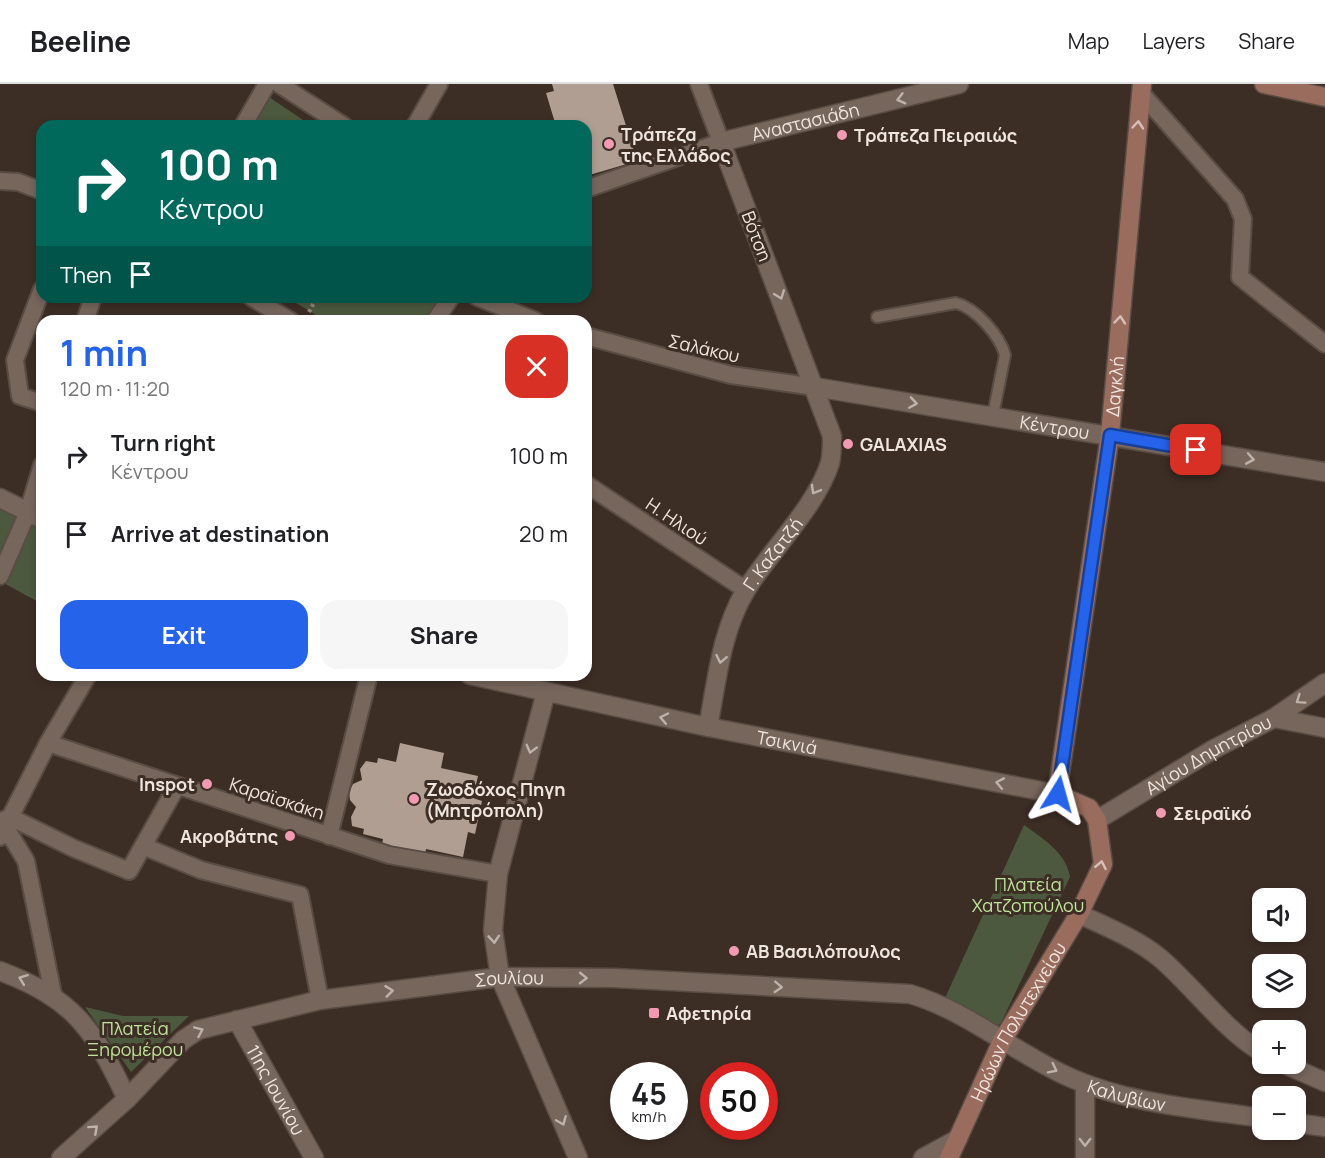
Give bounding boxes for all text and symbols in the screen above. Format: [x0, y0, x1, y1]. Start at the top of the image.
text: Beeline [30, 22, 131, 60]
text: Map [1068, 27, 1109, 55]
text: Layers [1142, 27, 1205, 55]
text: Share [1238, 27, 1295, 55]
one-way arrow [896, 92, 906, 105]
street label: Αναστασιάδη [749, 97, 862, 146]
one-way arrow [1131, 121, 1144, 130]
place label: Τράπεζα της Ελλάδος [621, 122, 731, 167]
place label: Τράπεζα Πειραιώς [854, 123, 1017, 147]
marker: Τράπεζα Πειραιώς [835, 128, 849, 142]
text: 100 m [159, 135, 279, 193]
marker: Τράπεζα της Ελλάδος [602, 137, 616, 151]
icon: right [60, 144, 138, 222]
text: Κέντρου [159, 190, 264, 227]
street label: Βότση [736, 207, 778, 265]
icon: arrive [124, 258, 157, 291]
text: Then [60, 260, 112, 290]
one-way arrow [772, 289, 785, 300]
one-way arrow [1113, 315, 1126, 324]
text: 1 min [60, 328, 148, 377]
street label: Σαλάκου [666, 328, 742, 368]
button: close [505, 335, 568, 398]
street label: Δαγκλή [1100, 355, 1129, 418]
text: 120 m · 11:20 [60, 375, 170, 402]
one-way arrow [908, 396, 917, 408]
street label: Κέντρου [1018, 409, 1091, 445]
pin [1170, 424, 1221, 475]
text: Turn right [111, 428, 216, 458]
place label: GALAXIAS [860, 432, 947, 456]
icon: arrive [1179, 433, 1212, 466]
marker: GALAXIAS [841, 437, 855, 451]
icon: right [60, 440, 93, 473]
text: 100 m [510, 441, 568, 471]
one-way arrow [1244, 452, 1254, 465]
text: Κέντρου [111, 458, 189, 485]
one-way arrow [811, 484, 822, 495]
street label: Η. Ηλιού [642, 492, 712, 550]
street label: Γ. Καζατζή [737, 512, 808, 595]
icon: arrive [60, 518, 93, 551]
text: Arrive at destination [111, 519, 329, 549]
text: 20 m [519, 519, 568, 549]
button: Exit [60, 600, 308, 669]
button: Share [320, 600, 568, 669]
one-way arrow [715, 653, 728, 663]
one-way arrow [1295, 693, 1306, 704]
street label: Αγίου Δημητρίου [1141, 710, 1275, 800]
one-way arrow [659, 712, 669, 725]
street label: Τσικνιά [754, 725, 819, 760]
one-way arrow [526, 743, 538, 754]
position arrow [1026, 762, 1090, 826]
street label: Καραϊσκάκη [226, 771, 328, 825]
place label: Inspot [139, 772, 195, 796]
marker: Inspot [200, 777, 214, 791]
place label: Ζωοδόχος Πηγη (Μητρόπολη) [426, 777, 566, 822]
one-way arrow [995, 777, 1005, 790]
marker: Ζωοδόχος Πηγη (Μητρόπολη) [407, 792, 421, 806]
place label: Σειραϊκό [1173, 801, 1252, 825]
marker: Σειραϊκό [1154, 806, 1168, 820]
place label: Ακροβάτης [180, 824, 278, 848]
marker: Ακροβάτης [283, 829, 297, 843]
one-way arrow [1094, 860, 1107, 870]
park label: Πλατεία Χατζοπούλου [972, 872, 1084, 917]
map controls [1252, 888, 1306, 1140]
button: sound [1252, 888, 1306, 942]
one-way arrow [487, 935, 500, 944]
street label: Ηρώων Πολυτεχνείου [964, 937, 1071, 1105]
place label: ΑΒ Βασιλόπουλος [746, 939, 901, 963]
marker: ΑΒ Βασιλόπουλος [727, 944, 741, 958]
button: layers [1252, 954, 1306, 1008]
street label: Σουλίου [473, 965, 544, 992]
one-way arrow [579, 972, 588, 984]
one-way arrow [18, 974, 28, 987]
one-way arrow [774, 980, 783, 993]
one-way arrow [385, 986, 394, 998]
place label: Αφετηρία [666, 1001, 752, 1025]
marker: Αφετηρία [647, 1006, 661, 1020]
park label: Πλατεία Ξηρομέρου [87, 1016, 183, 1061]
button: + [1252, 1020, 1306, 1074]
one-way arrow [193, 1026, 204, 1038]
street label: 11ης Ιουνίου [241, 1040, 311, 1139]
speed limit sign: 50 [700, 1062, 778, 1140]
one-way arrow [1047, 1062, 1058, 1073]
text: 45 [631, 1073, 667, 1114]
street label: Καλυβίων [1084, 1074, 1168, 1116]
button: − [1252, 1086, 1306, 1140]
text: km/h [632, 1106, 666, 1127]
one-way arrow [555, 1115, 567, 1126]
one-way arrow [87, 1125, 98, 1136]
one-way arrow [1079, 1137, 1091, 1146]

